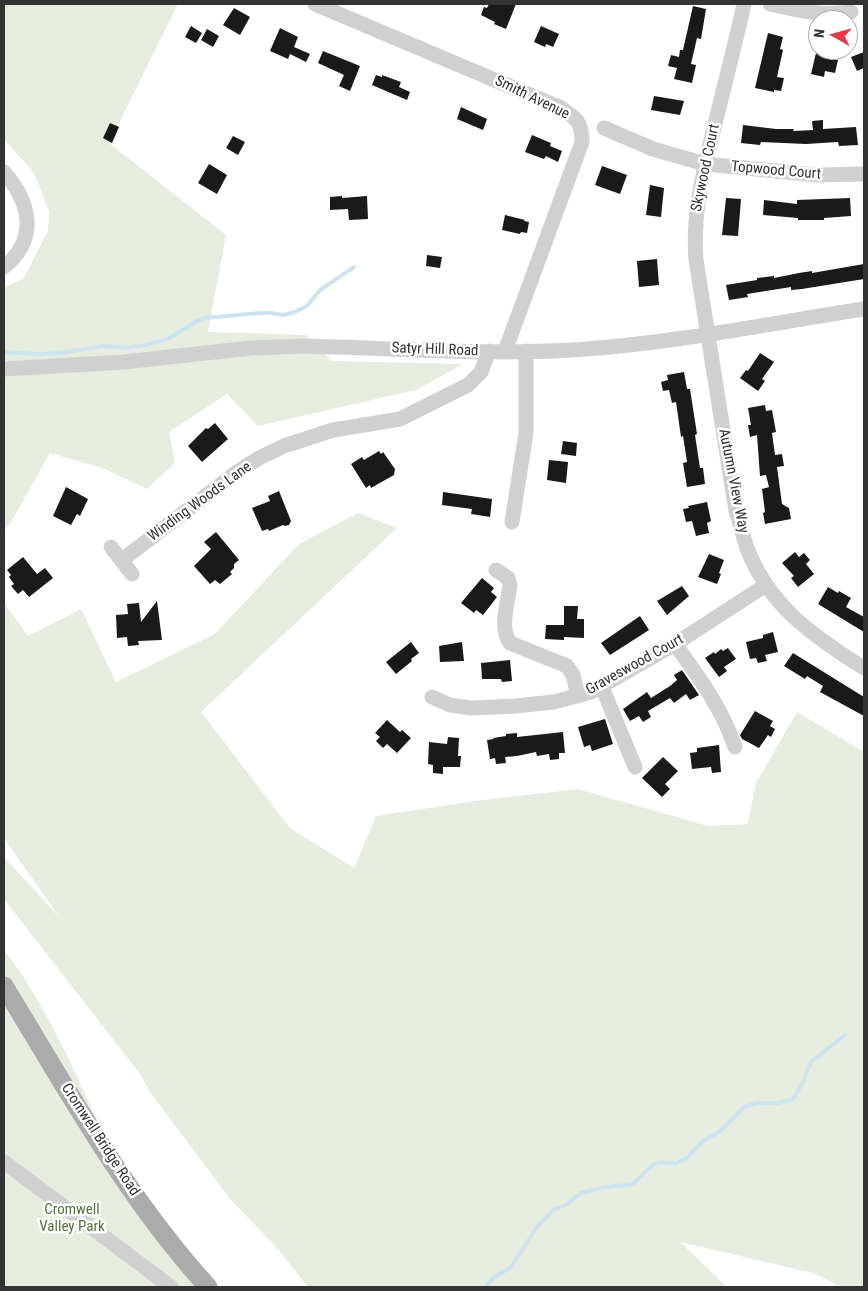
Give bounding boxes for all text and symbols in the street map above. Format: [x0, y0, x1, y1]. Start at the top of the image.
north arrow [808, 10, 858, 60]
text: N [811, 28, 828, 39]
street label: Smith Avenue [492, 72, 572, 124]
street label: Skywood Court [688, 123, 724, 213]
street label: Topwood Court [730, 158, 822, 184]
street label: Satyr Hill Road [391, 339, 479, 361]
street label: Autumn View Way [714, 427, 752, 535]
street label: Winding Woods Lane [145, 458, 255, 546]
street label: Graveswood Court [583, 631, 687, 699]
street label: Cromwell Bridge Road [57, 1080, 143, 1200]
park label: Cromwell Valley Park [39, 1201, 105, 1236]

